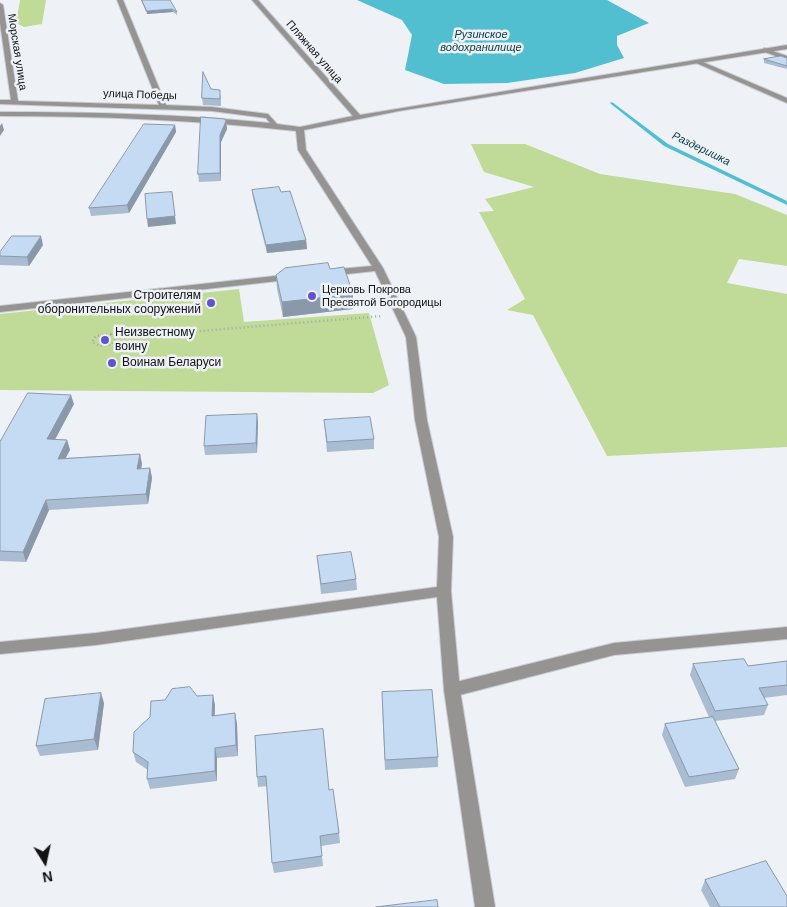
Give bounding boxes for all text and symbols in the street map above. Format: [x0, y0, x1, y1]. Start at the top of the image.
street label: Морская улица [4, 13, 30, 91]
street label: Пляжная улица [283, 18, 345, 86]
water label: Рузинское водохранилище [440, 28, 522, 54]
street label: улица Победы [103, 87, 177, 103]
water label: Раздеришка [670, 129, 732, 169]
place label: Церковь Покрова Пресвятой Богородицы [322, 283, 442, 309]
place label: Строителям оборонительных сооружений [38, 289, 201, 317]
marker: Церковь Покрова Пресвятой Богородицы [306, 290, 318, 302]
marker: Строителям оборонительных сооружений [205, 297, 217, 309]
place label: Неизвестному воину [115, 326, 195, 354]
marker: Неизвестному воину [99, 334, 111, 346]
place label: Воинам Беларуси [122, 356, 221, 370]
marker: Воинам Беларуси [106, 357, 118, 369]
north arrow [20, 837, 70, 887]
text: N [41, 868, 54, 886]

